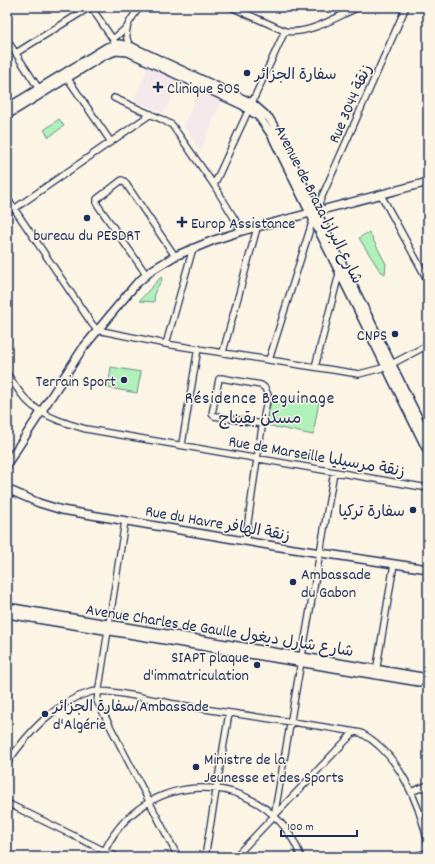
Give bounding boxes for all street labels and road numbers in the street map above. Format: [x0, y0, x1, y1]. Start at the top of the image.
street label: Rue 3044 زنقة [324, 61, 379, 147]
street label: Avenue de Braza شارع البرازا [268, 122, 368, 288]
street label: Rue de Marseille زنقة مرسيليا [226, 431, 407, 484]
street label: Rue du Havre زنقة الهافر [143, 500, 292, 549]
street label: Avenue Charles de Gaulle شارع شارل ديغول [84, 599, 355, 664]

